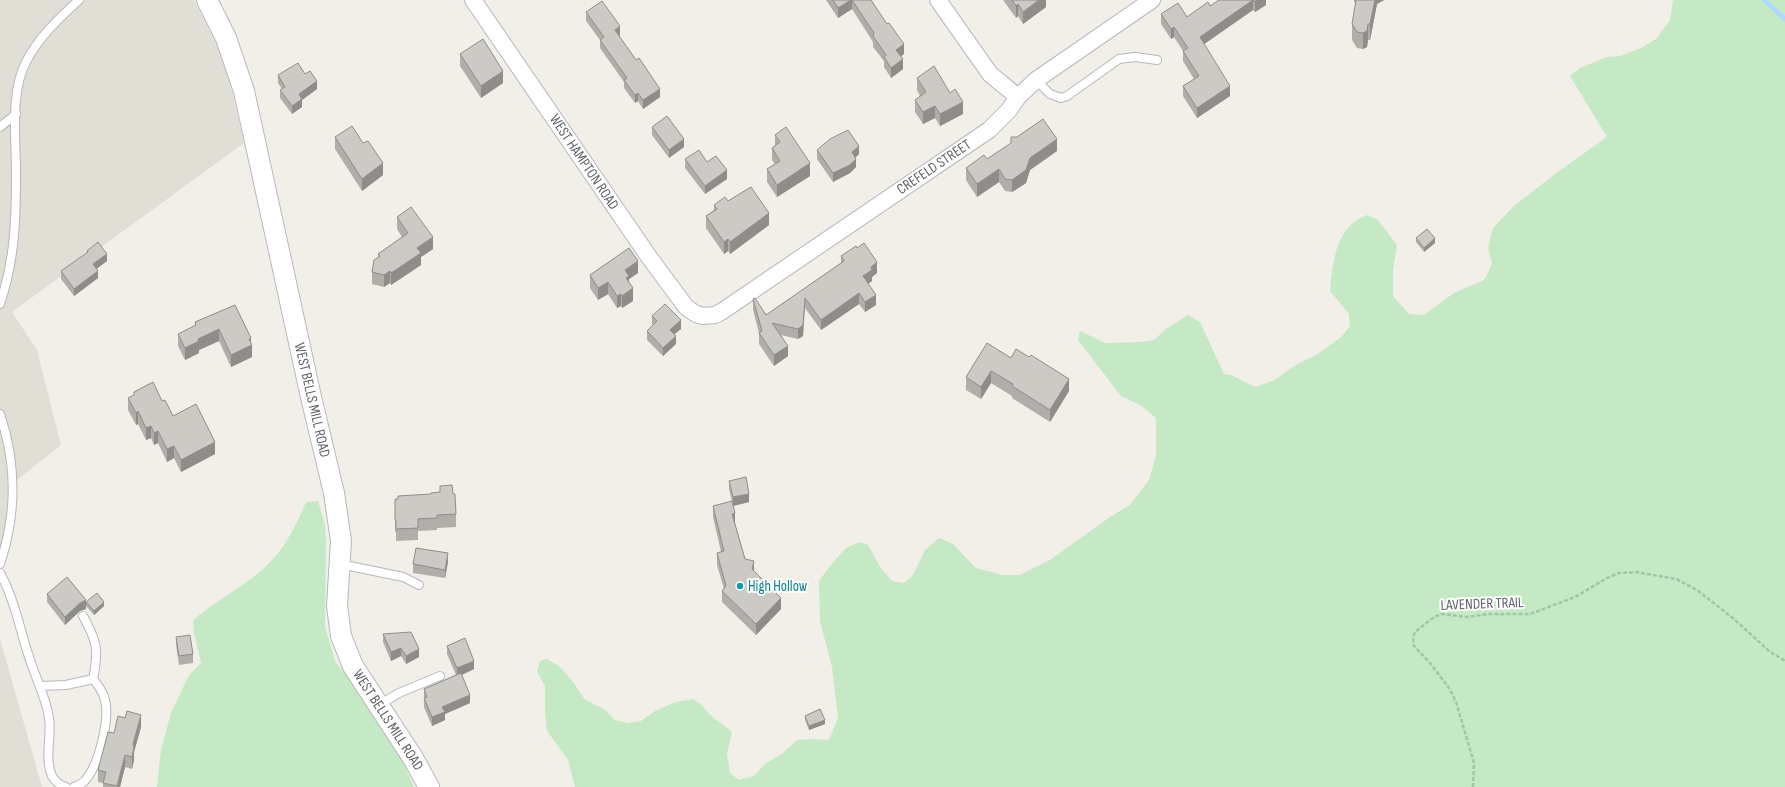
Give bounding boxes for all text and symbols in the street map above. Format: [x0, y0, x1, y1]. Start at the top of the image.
street label: WEST HAMPTON ROAD [545, 111, 623, 213]
street label: CREFELD STREET [893, 135, 975, 199]
street label: WEST BELLS MILL ROAD [290, 341, 334, 459]
place label: High Hollow [748, 577, 808, 596]
marker: High Hollow [735, 581, 745, 591]
street label: LAVENDER TRAIL [1440, 593, 1524, 615]
street label: WEST BELLS MILL ROAD [348, 666, 428, 774]

